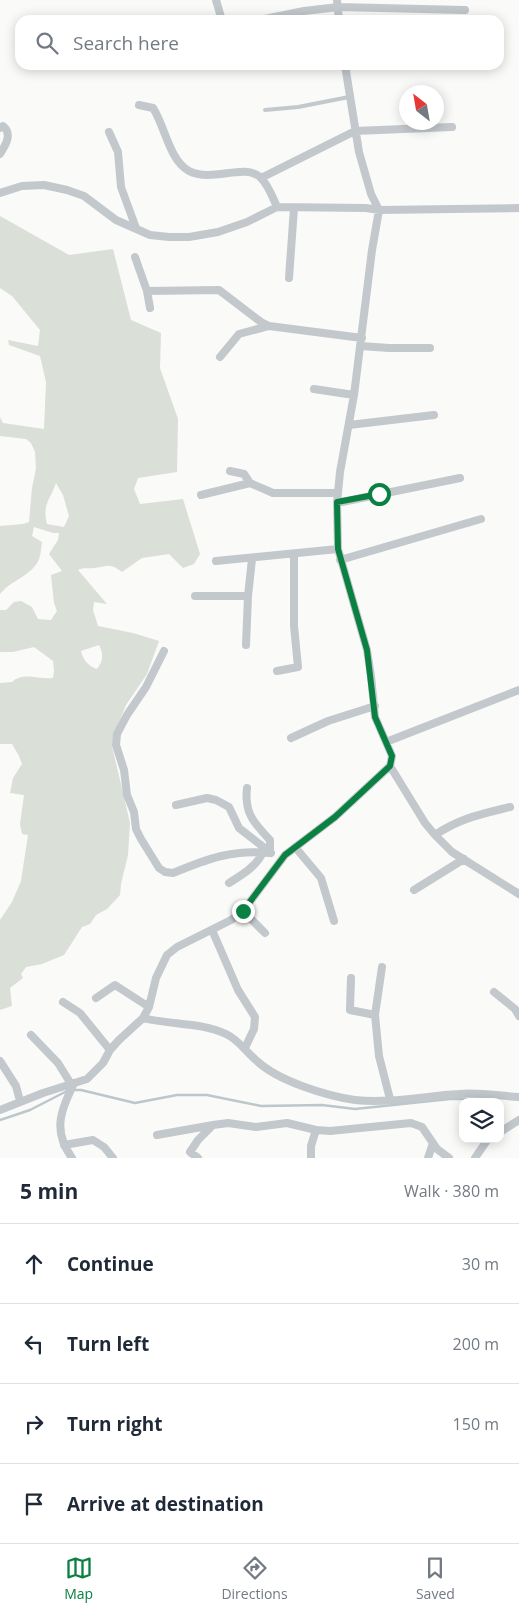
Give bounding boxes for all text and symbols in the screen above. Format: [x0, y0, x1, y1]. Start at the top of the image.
search box [15, 15, 504, 70]
icon: search [33, 29, 61, 57]
text: Search here [73, 30, 179, 56]
north arrow [399, 85, 444, 130]
route start [368, 483, 391, 506]
route end [232, 900, 255, 923]
map controls [459, 1098, 504, 1143]
button: layers [459, 1098, 504, 1143]
text: 5 min [20, 1177, 78, 1205]
text: Walk · 380 m [404, 1180, 499, 1202]
icon: ahead [20, 1250, 48, 1278]
text: Continue [67, 1251, 154, 1277]
text: 30 m [462, 1253, 499, 1275]
icon: left [20, 1330, 48, 1358]
text: Turn left [67, 1331, 149, 1357]
text: 200 m [453, 1333, 499, 1355]
icon: right [20, 1410, 48, 1438]
text: Turn right [67, 1411, 162, 1437]
text: 150 m [453, 1413, 499, 1435]
icon: arrive [20, 1490, 48, 1518]
text: Arrive at destination [67, 1491, 264, 1517]
tab: Map [64, 1554, 93, 1603]
tab: Directions [221, 1554, 288, 1603]
tab: Saved [416, 1554, 455, 1603]

